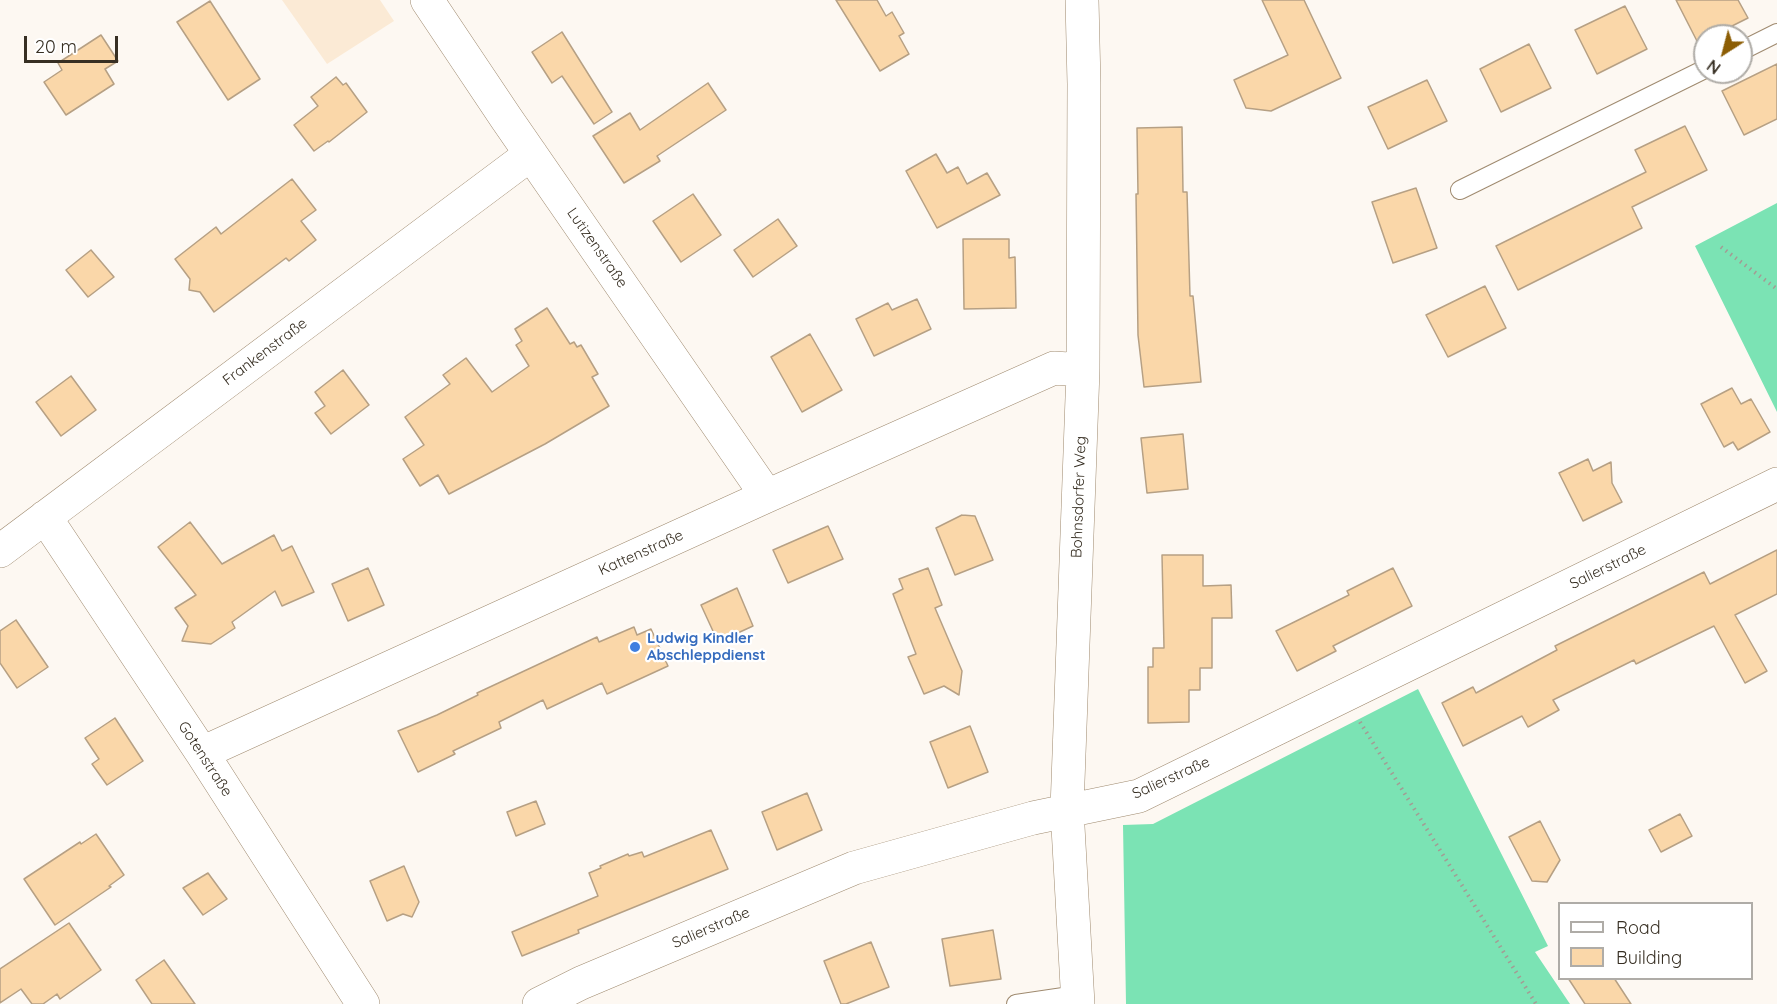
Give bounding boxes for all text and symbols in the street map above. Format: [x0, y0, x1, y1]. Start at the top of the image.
scale bar [27, 24, 122, 62]
north arrow [1693, 24, 1753, 84]
text: 20 m [35, 35, 77, 58]
text: N [1703, 55, 1724, 78]
street label: Lutizenstraße [563, 205, 631, 291]
street label: Frankenstraße [219, 314, 311, 390]
street label: Bohnsdorfer Weg [1068, 436, 1090, 558]
street label: Kattenstraße [596, 526, 686, 580]
street label: Salierstraße [1567, 541, 1649, 593]
place label: Ludwig Kindler Abschleppdienst [647, 629, 766, 664]
marker: Ludwig Kindler Abschleppdienst [628, 640, 642, 654]
street label: Gotenstraße [174, 718, 236, 800]
street label: Salierstraße [1130, 753, 1212, 803]
legend [1558, 902, 1753, 980]
street label: Salierstraße [669, 904, 753, 952]
text: Road [1616, 916, 1661, 939]
text: Building [1616, 946, 1682, 969]

